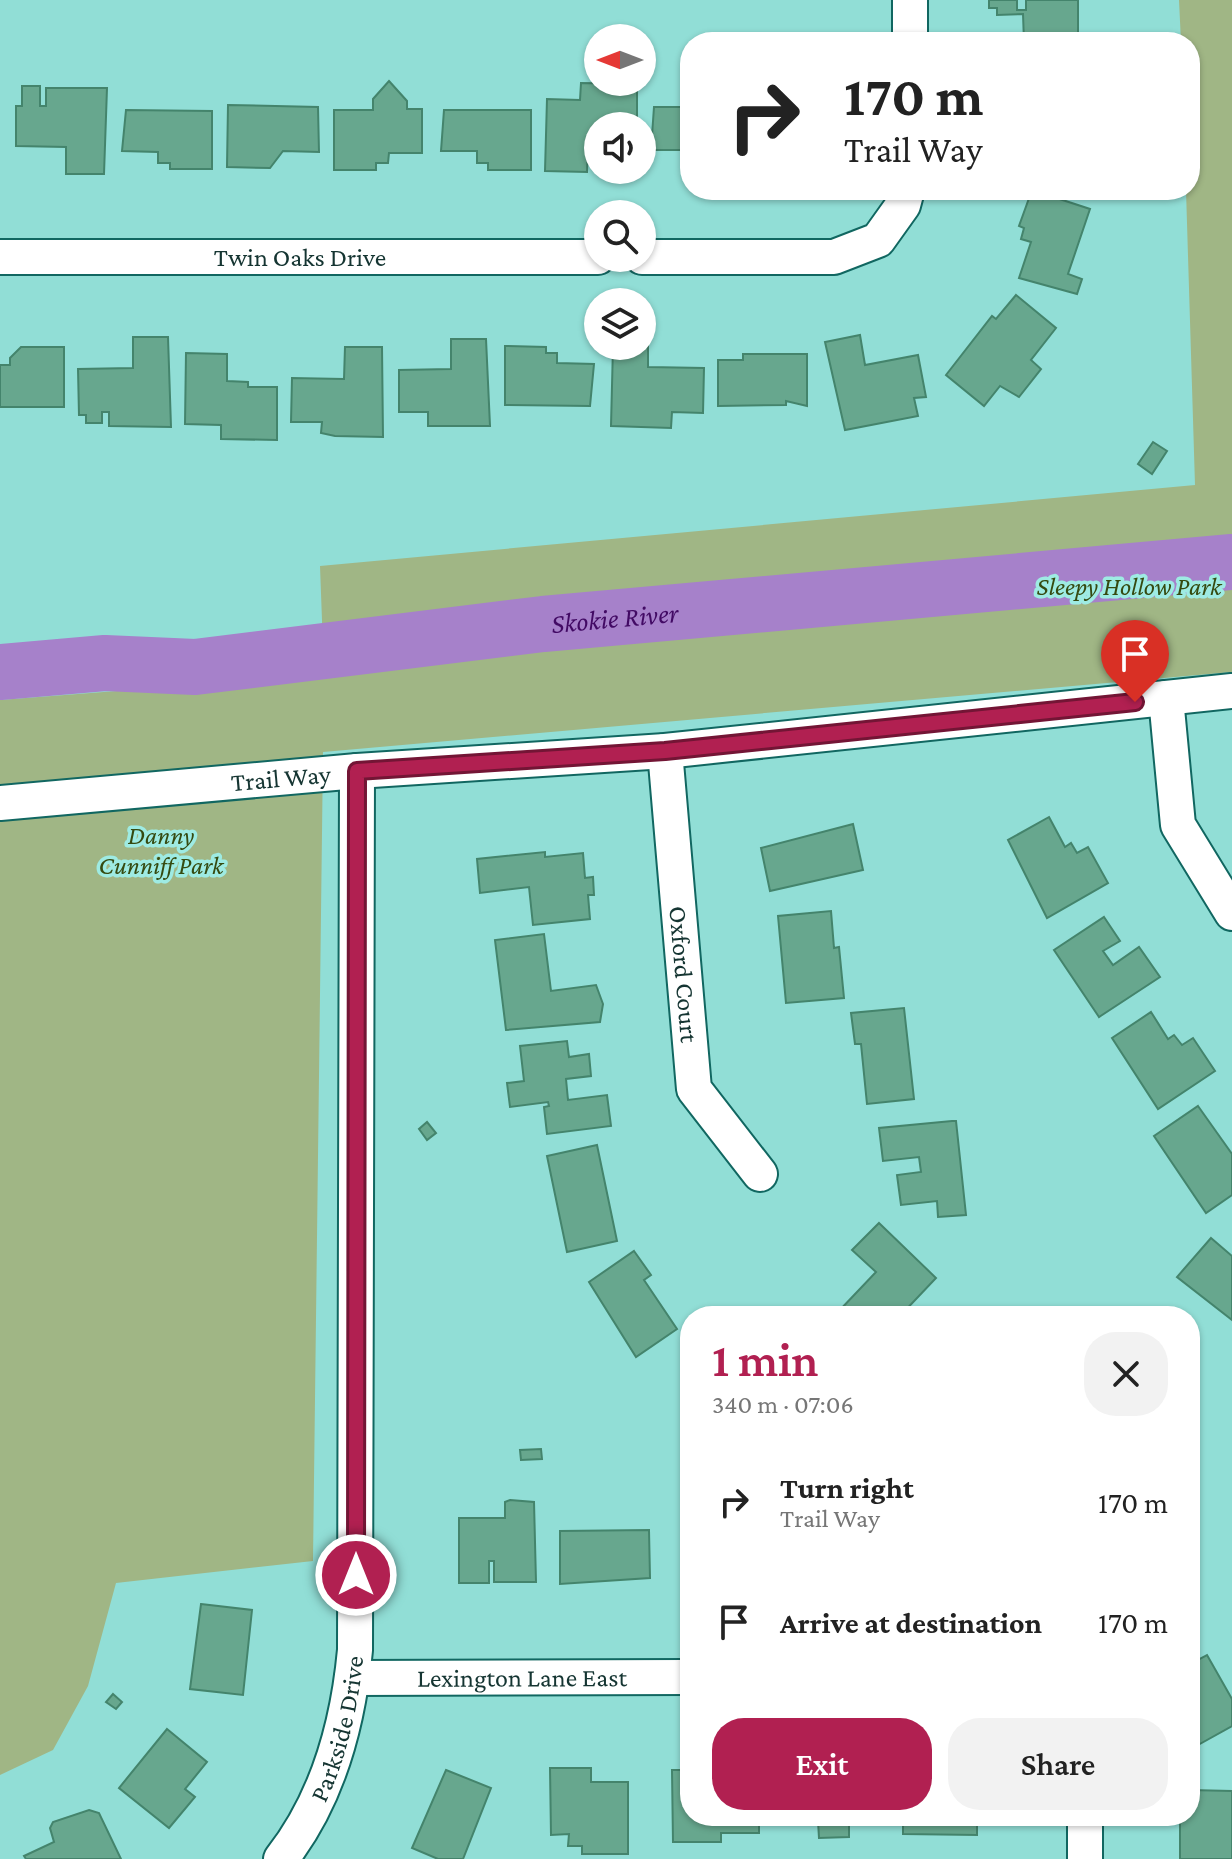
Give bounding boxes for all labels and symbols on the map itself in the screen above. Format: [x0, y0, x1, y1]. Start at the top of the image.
north arrow [584, 24, 656, 96]
street label: Twin Oaks Drive [214, 243, 386, 272]
park label: Sleepy Hollow Park [1037, 572, 1223, 601]
water label: Skokie River [550, 597, 681, 639]
pin [1101, 620, 1169, 702]
street label: Trail Way [230, 759, 333, 797]
park label: Danny Cunniff Park [99, 821, 225, 880]
street label: Oxford Court [663, 905, 704, 1044]
position arrow [314, 1533, 398, 1617]
street label: Parkside Drive [304, 1654, 369, 1806]
street label: Lexington Lane East [417, 1663, 628, 1693]

